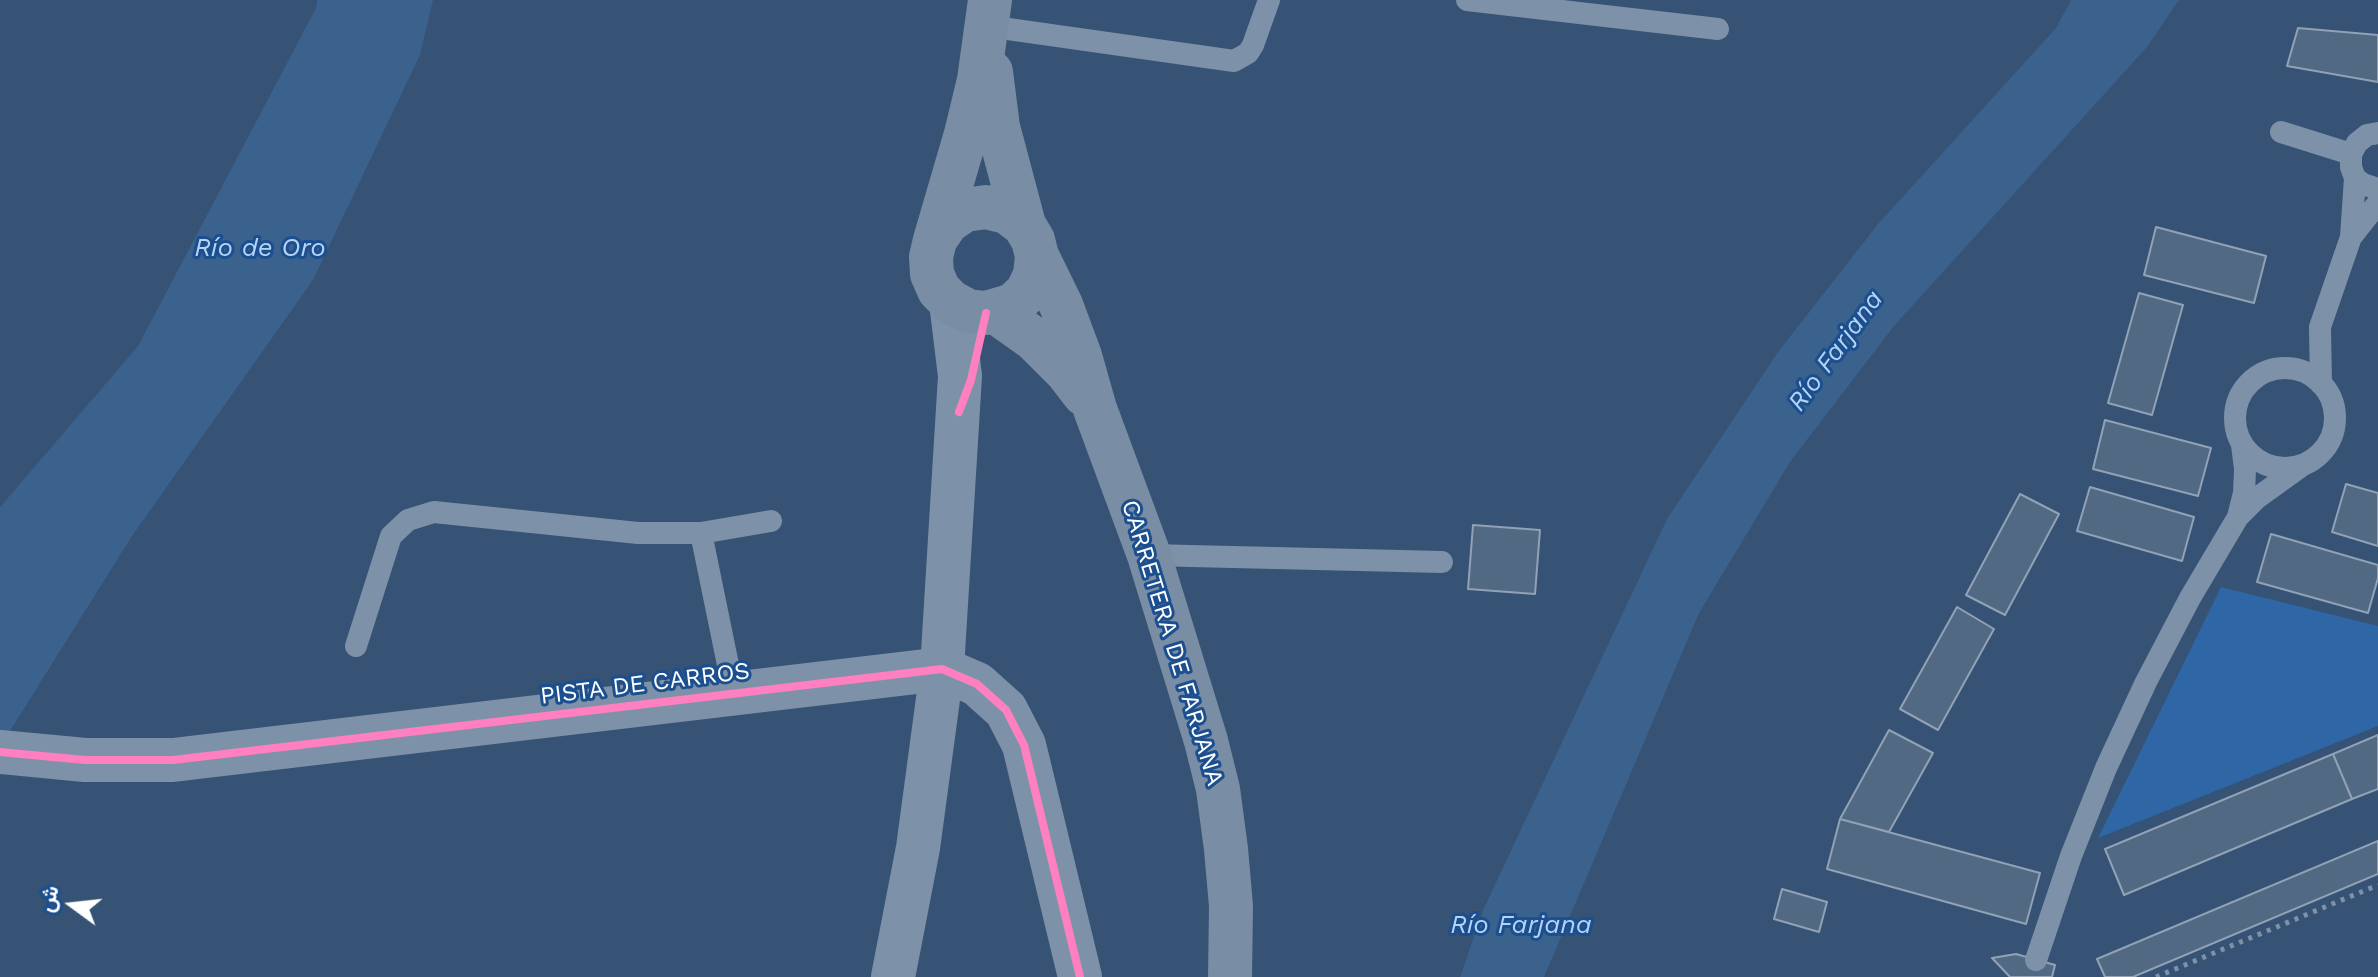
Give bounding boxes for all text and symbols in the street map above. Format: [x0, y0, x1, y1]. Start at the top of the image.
water label: Río de Oro [194, 232, 326, 264]
water label: Río Farjana [1782, 285, 1890, 417]
street label: CARRETERA DE FARJANA [1115, 497, 1229, 789]
street label: PISTA DE CARROS [539, 657, 751, 711]
north arrow [32, 865, 112, 945]
text: ش [33, 883, 64, 915]
water label: Río Farjana [1450, 909, 1592, 941]

